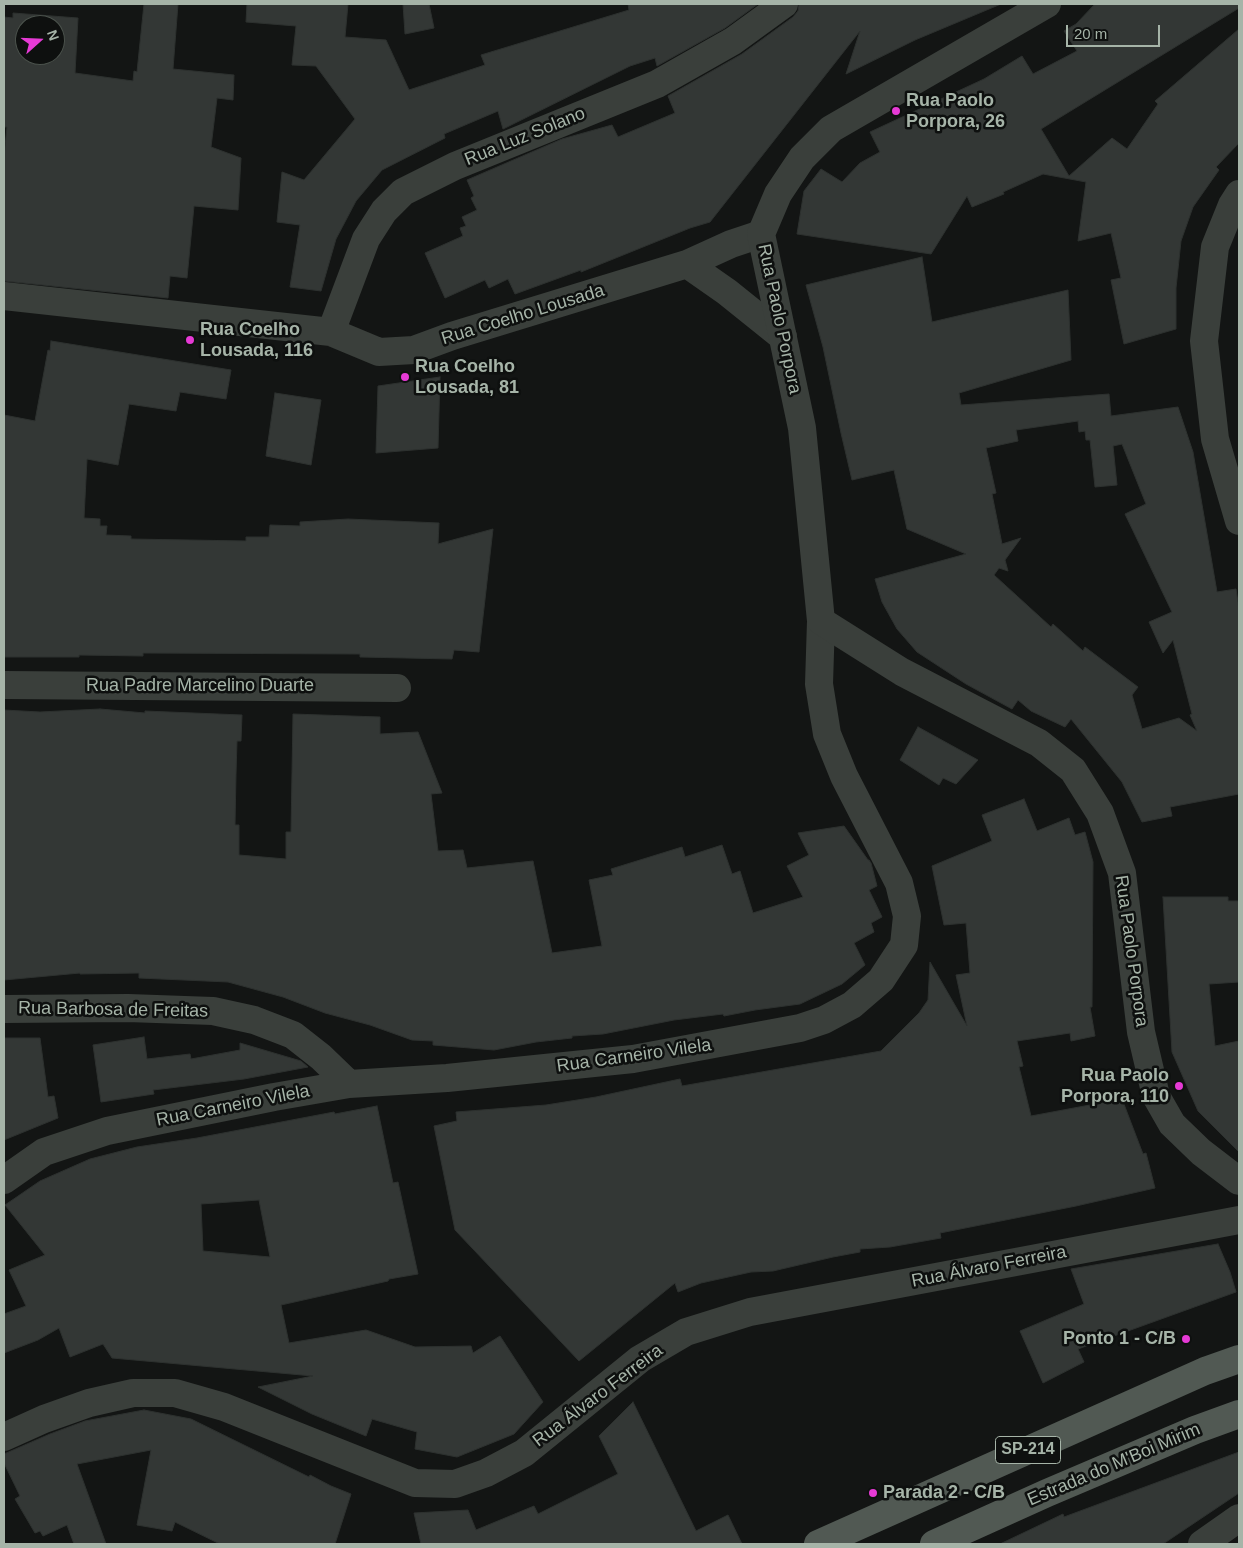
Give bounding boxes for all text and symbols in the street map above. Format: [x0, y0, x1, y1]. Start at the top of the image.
north arrow [15, 15, 65, 65]
scale bar [1068, 15, 1162, 47]
text: 20 m [1074, 25, 1107, 42]
text: N [44, 28, 62, 43]
place label: Rua Paolo Porpora, 26 [906, 90, 1005, 132]
street label: Rua Luz Solano [462, 103, 588, 171]
marker: Rua Paolo Porpora, 26 [890, 105, 902, 117]
street label: Rua Paolo Porpora [753, 242, 805, 396]
street label: Rua Coelho Lousada [439, 280, 607, 350]
place label: Rua Coelho Lousada, 116 [200, 319, 313, 362]
marker: Rua Coelho Lousada, 116 [184, 334, 196, 346]
place label: Rua Coelho Lousada, 81 [415, 356, 519, 398]
marker: Rua Coelho Lousada, 81 [399, 371, 411, 383]
street label: Rua Padre Marcelino Duarte [86, 675, 314, 697]
street label: Rua Paolo Porpora [1110, 874, 1152, 1028]
street label: Rua Barbosa de Freitas [18, 998, 208, 1022]
street label: Rua Carneiro Vilela [555, 1034, 713, 1078]
place label: Rua Paolo Porpora, 110 [1061, 1065, 1169, 1108]
marker: Rua Paolo Porpora, 110 [1173, 1080, 1185, 1092]
street label: Rua Carneiro Vilela [154, 1081, 312, 1131]
street label: Rua Álvaro Ferreira [910, 1241, 1068, 1293]
place label: Ponto 1 - C/B [1063, 1328, 1176, 1350]
marker: Ponto 1 - C/B [1180, 1333, 1192, 1345]
street label: Rua Álvaro Ferreira [529, 1340, 667, 1452]
street label: Estrada do M'Boi Mirim [1024, 1419, 1204, 1511]
road number: SP-214 [996, 1436, 1060, 1464]
place label: Parada 2 - C/B [883, 1482, 1005, 1504]
marker: Parada 2 - C/B [867, 1487, 879, 1499]

